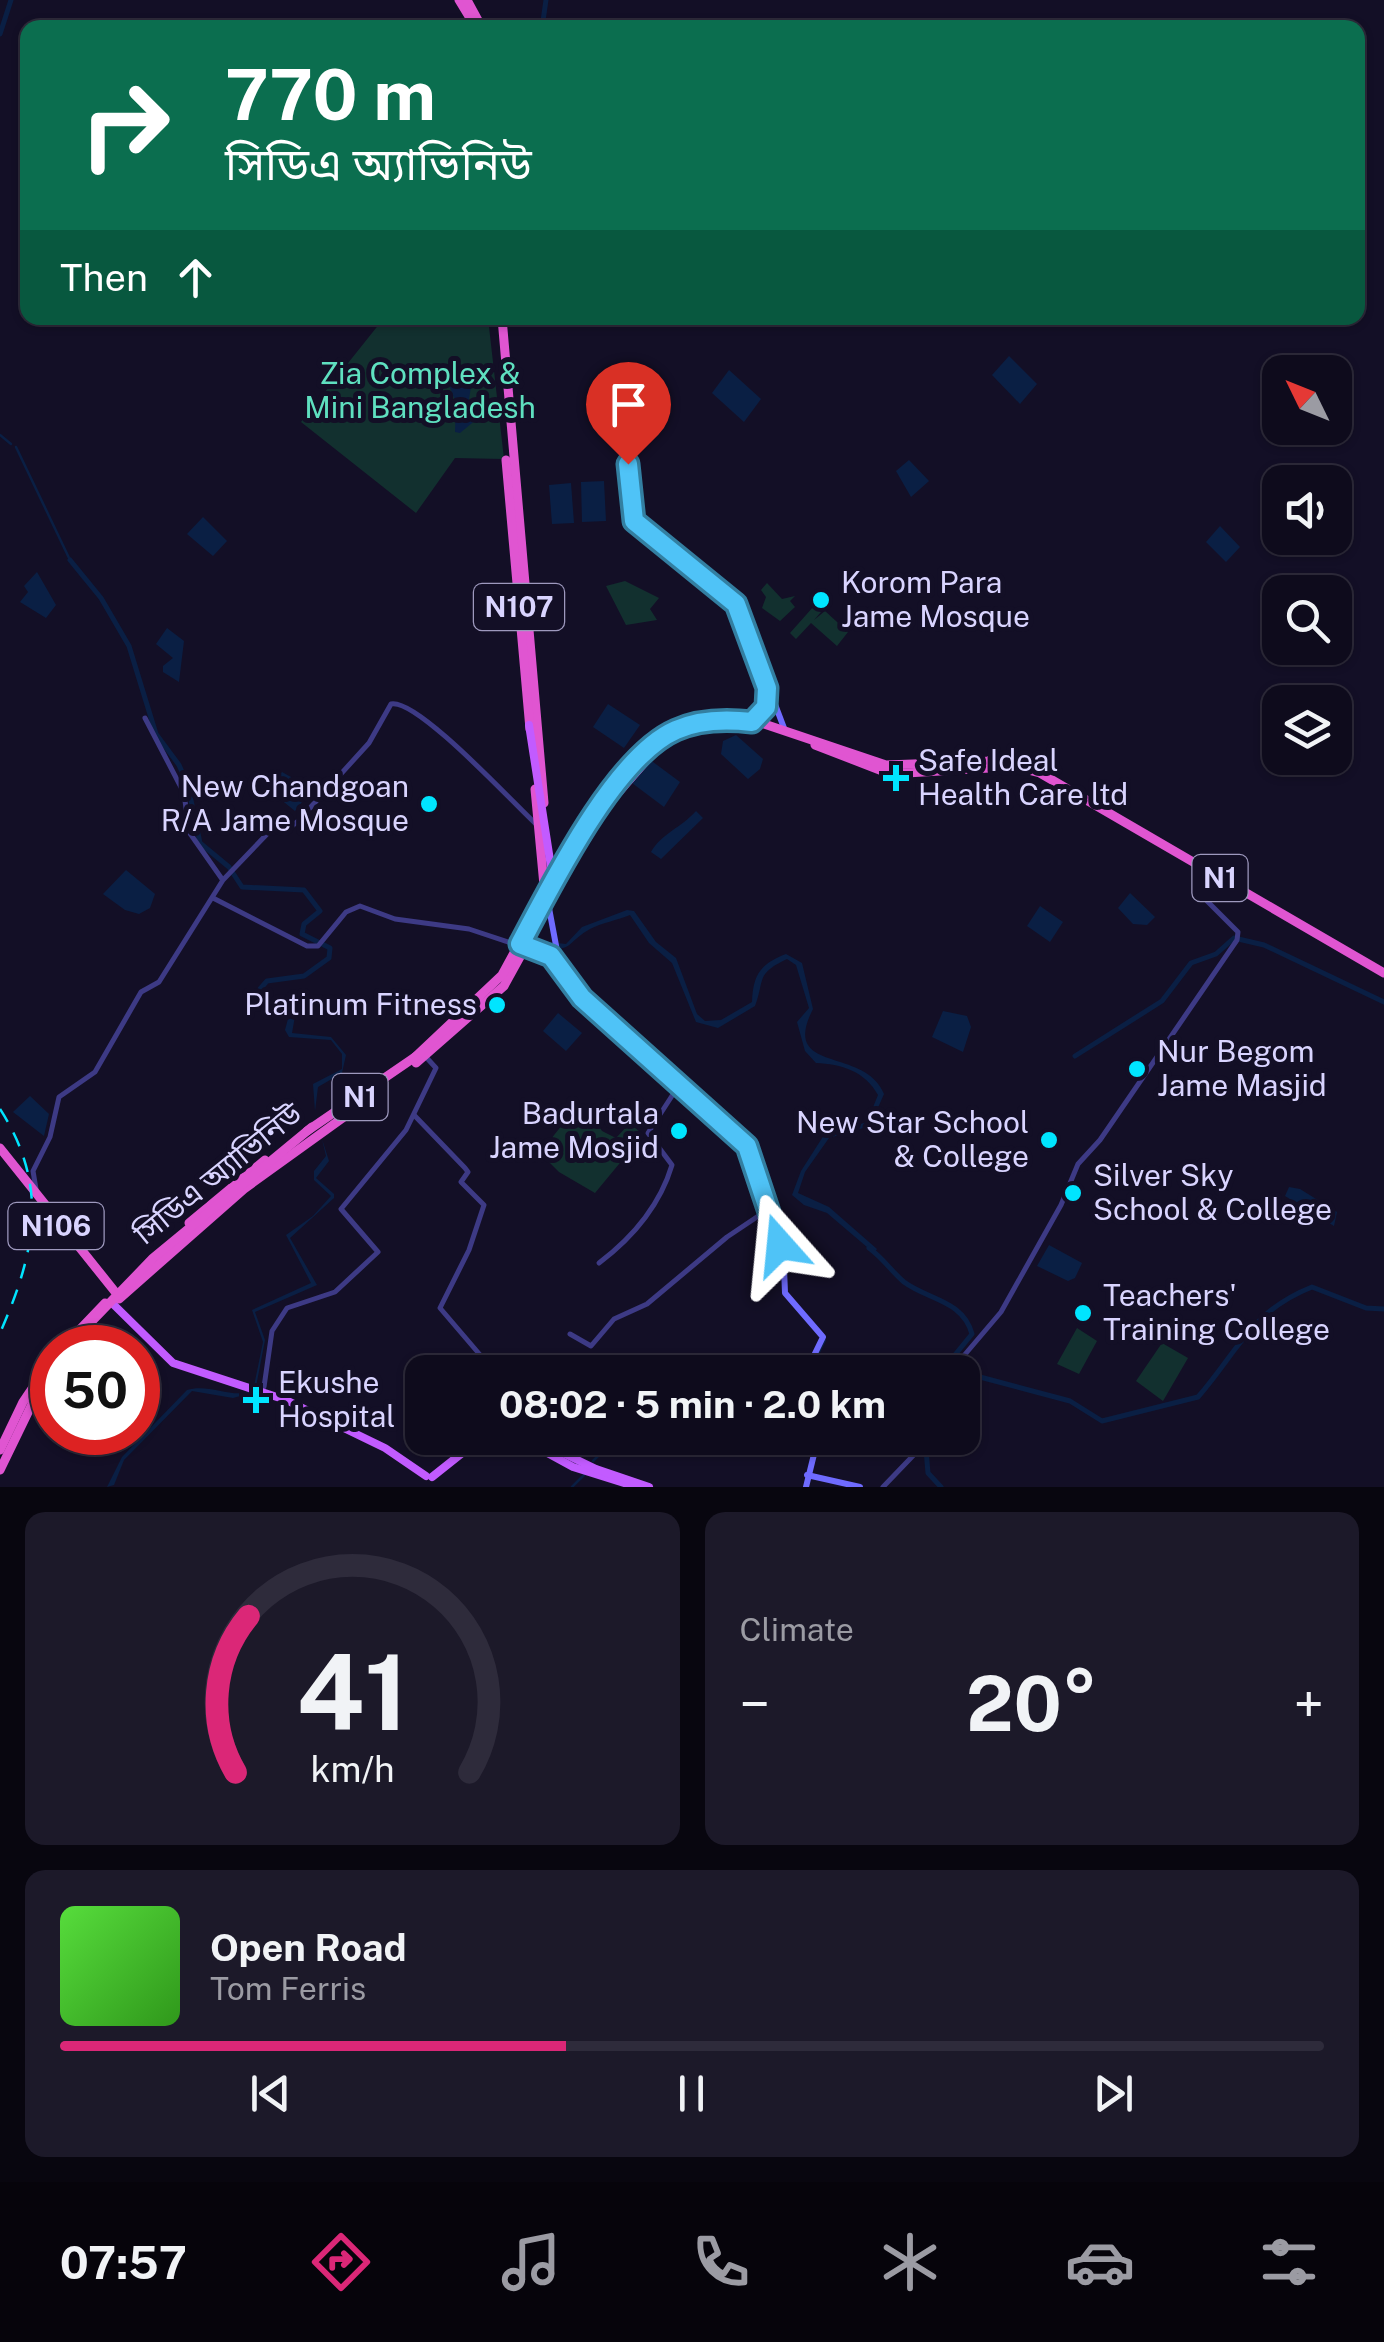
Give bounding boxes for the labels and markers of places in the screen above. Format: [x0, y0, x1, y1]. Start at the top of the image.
pin [586, 362, 671, 465]
place label: Korom Para Jame Mosque [841, 564, 1030, 634]
marker: Korom Para Jame Mosque [810, 589, 832, 611]
place label: Safe Ideal Health Care ltd [918, 742, 1128, 812]
marker: Safe Ideal Health Care ltd [883, 765, 909, 791]
place label: New Chandgoan R/A Jame Mosque [161, 768, 409, 838]
marker: New Chandgoan R/A Jame Mosque [418, 793, 440, 815]
place label: Platinum Fitness [244, 986, 477, 1022]
marker: Platinum Fitness [486, 994, 508, 1016]
place label: Nur Begom Jame Masjid [1157, 1033, 1327, 1103]
marker: Nur Begom Jame Masjid [1126, 1058, 1148, 1080]
place label: Badurtala Jame Mosjid [489, 1095, 659, 1165]
place label: New Star School & College [796, 1104, 1029, 1174]
marker: Badurtala Jame Mosjid [668, 1120, 690, 1142]
marker: New Star School & College [1038, 1129, 1060, 1151]
place label: Silver Sky School & College [1093, 1157, 1332, 1227]
marker: Silver Sky School & College [1062, 1182, 1084, 1204]
place label: Teachers' Training College [1103, 1277, 1330, 1347]
marker: Teachers' Training College [1072, 1302, 1094, 1324]
place label: Ekushe Hospital [278, 1364, 395, 1434]
marker: Ekushe Hospital [243, 1387, 269, 1413]

